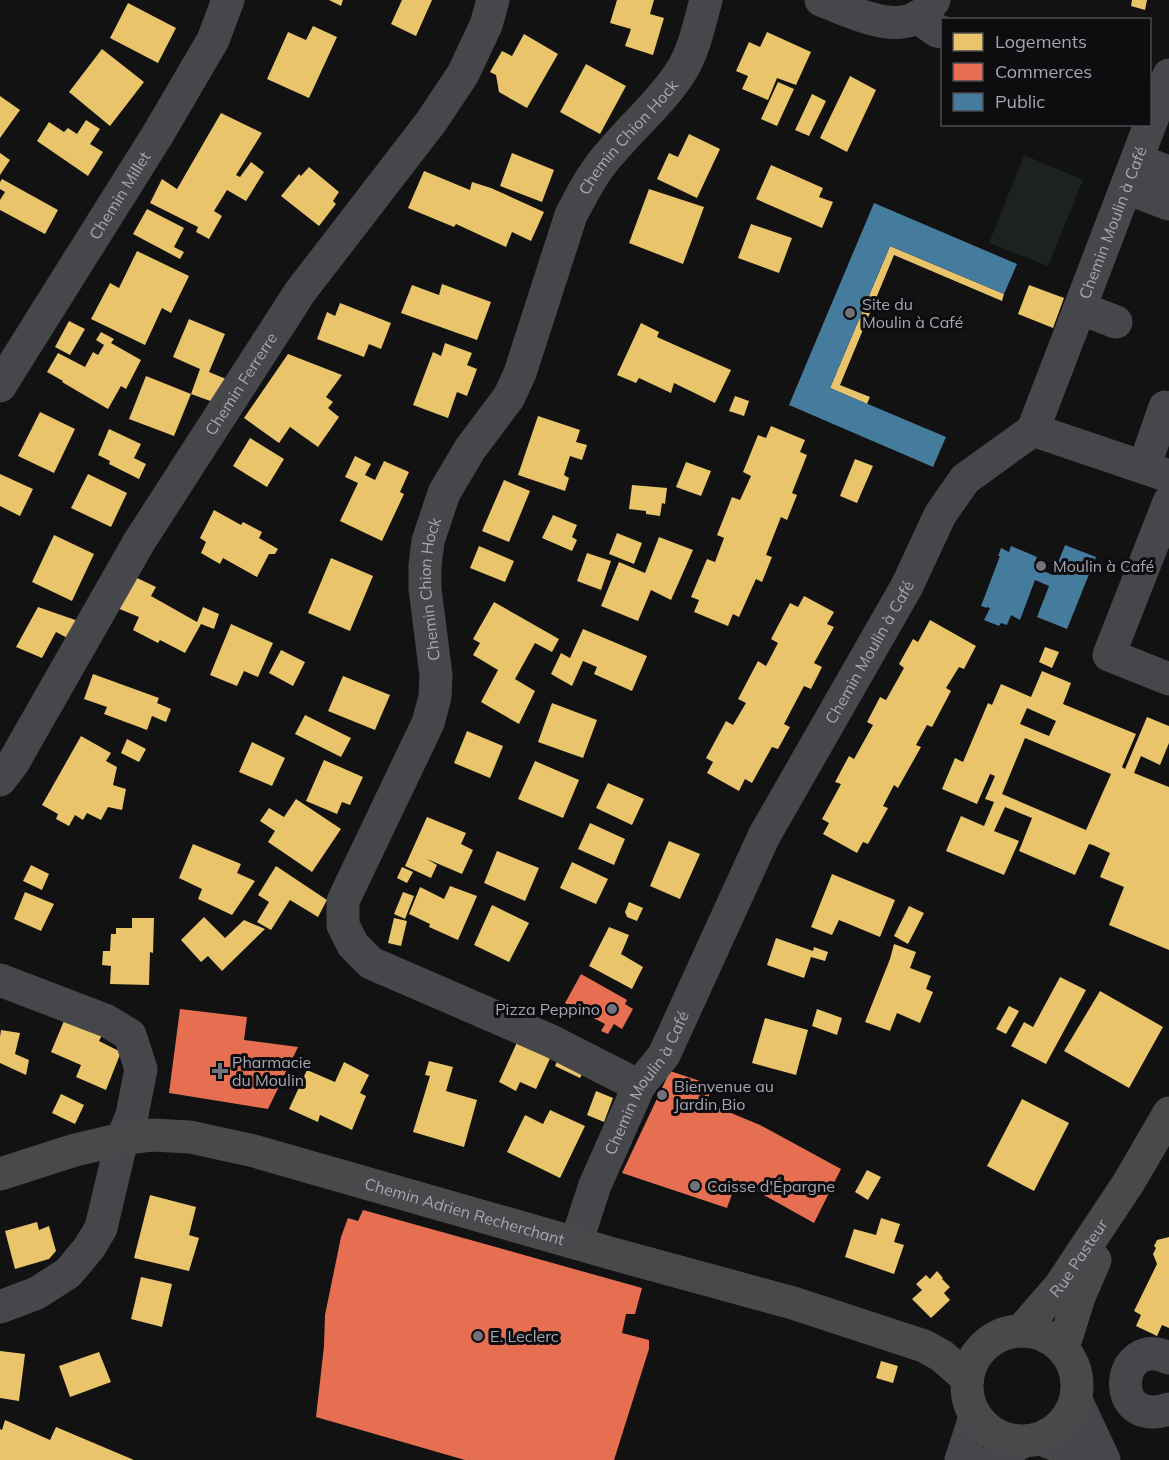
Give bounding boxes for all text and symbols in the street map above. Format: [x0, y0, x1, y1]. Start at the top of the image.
legend [941, 18, 1151, 126]
text: Logements [995, 30, 1087, 53]
text: Commerces [995, 60, 1092, 83]
street label: Chemin Chion Hock [574, 75, 683, 198]
text: Public [995, 90, 1045, 113]
street label: Chemin Moulin à Café [1074, 143, 1151, 302]
street label: Chemin Millet [84, 147, 155, 243]
place label: Site du Moulin à Café [862, 294, 963, 332]
marker: Site du Moulin à Café [843, 306, 857, 320]
street label: Chemin Ferrerre [200, 329, 281, 439]
street label: Chemin Chion Hock [415, 514, 445, 662]
place label: Moulin à Café [1053, 556, 1154, 576]
marker: Moulin à Café [1034, 559, 1048, 573]
street label: Chemin Moulin à Café [820, 577, 918, 727]
place label: Pizza Peppino [495, 999, 600, 1019]
marker: Pizza Peppino [605, 1002, 619, 1016]
street label: Chemin Moulin à Café [600, 1007, 693, 1158]
place label: Pharmacie du Moulin [232, 1052, 311, 1090]
marker: Pharmacie du Moulin [213, 1064, 227, 1078]
place label: Bienvenue au Jardin Bio [674, 1076, 774, 1114]
marker: Bienvenue au Jardin Bio [655, 1088, 669, 1102]
street label: Chemin Adrien Recherchant [362, 1173, 567, 1250]
place label: Caisse d'Épargne [707, 1176, 835, 1196]
marker: Caisse d'Épargne [688, 1179, 702, 1193]
street label: Rue Pasteur [1045, 1215, 1112, 1301]
place label: E. Leclerc [490, 1326, 559, 1346]
marker: E. Leclerc [471, 1329, 485, 1343]

